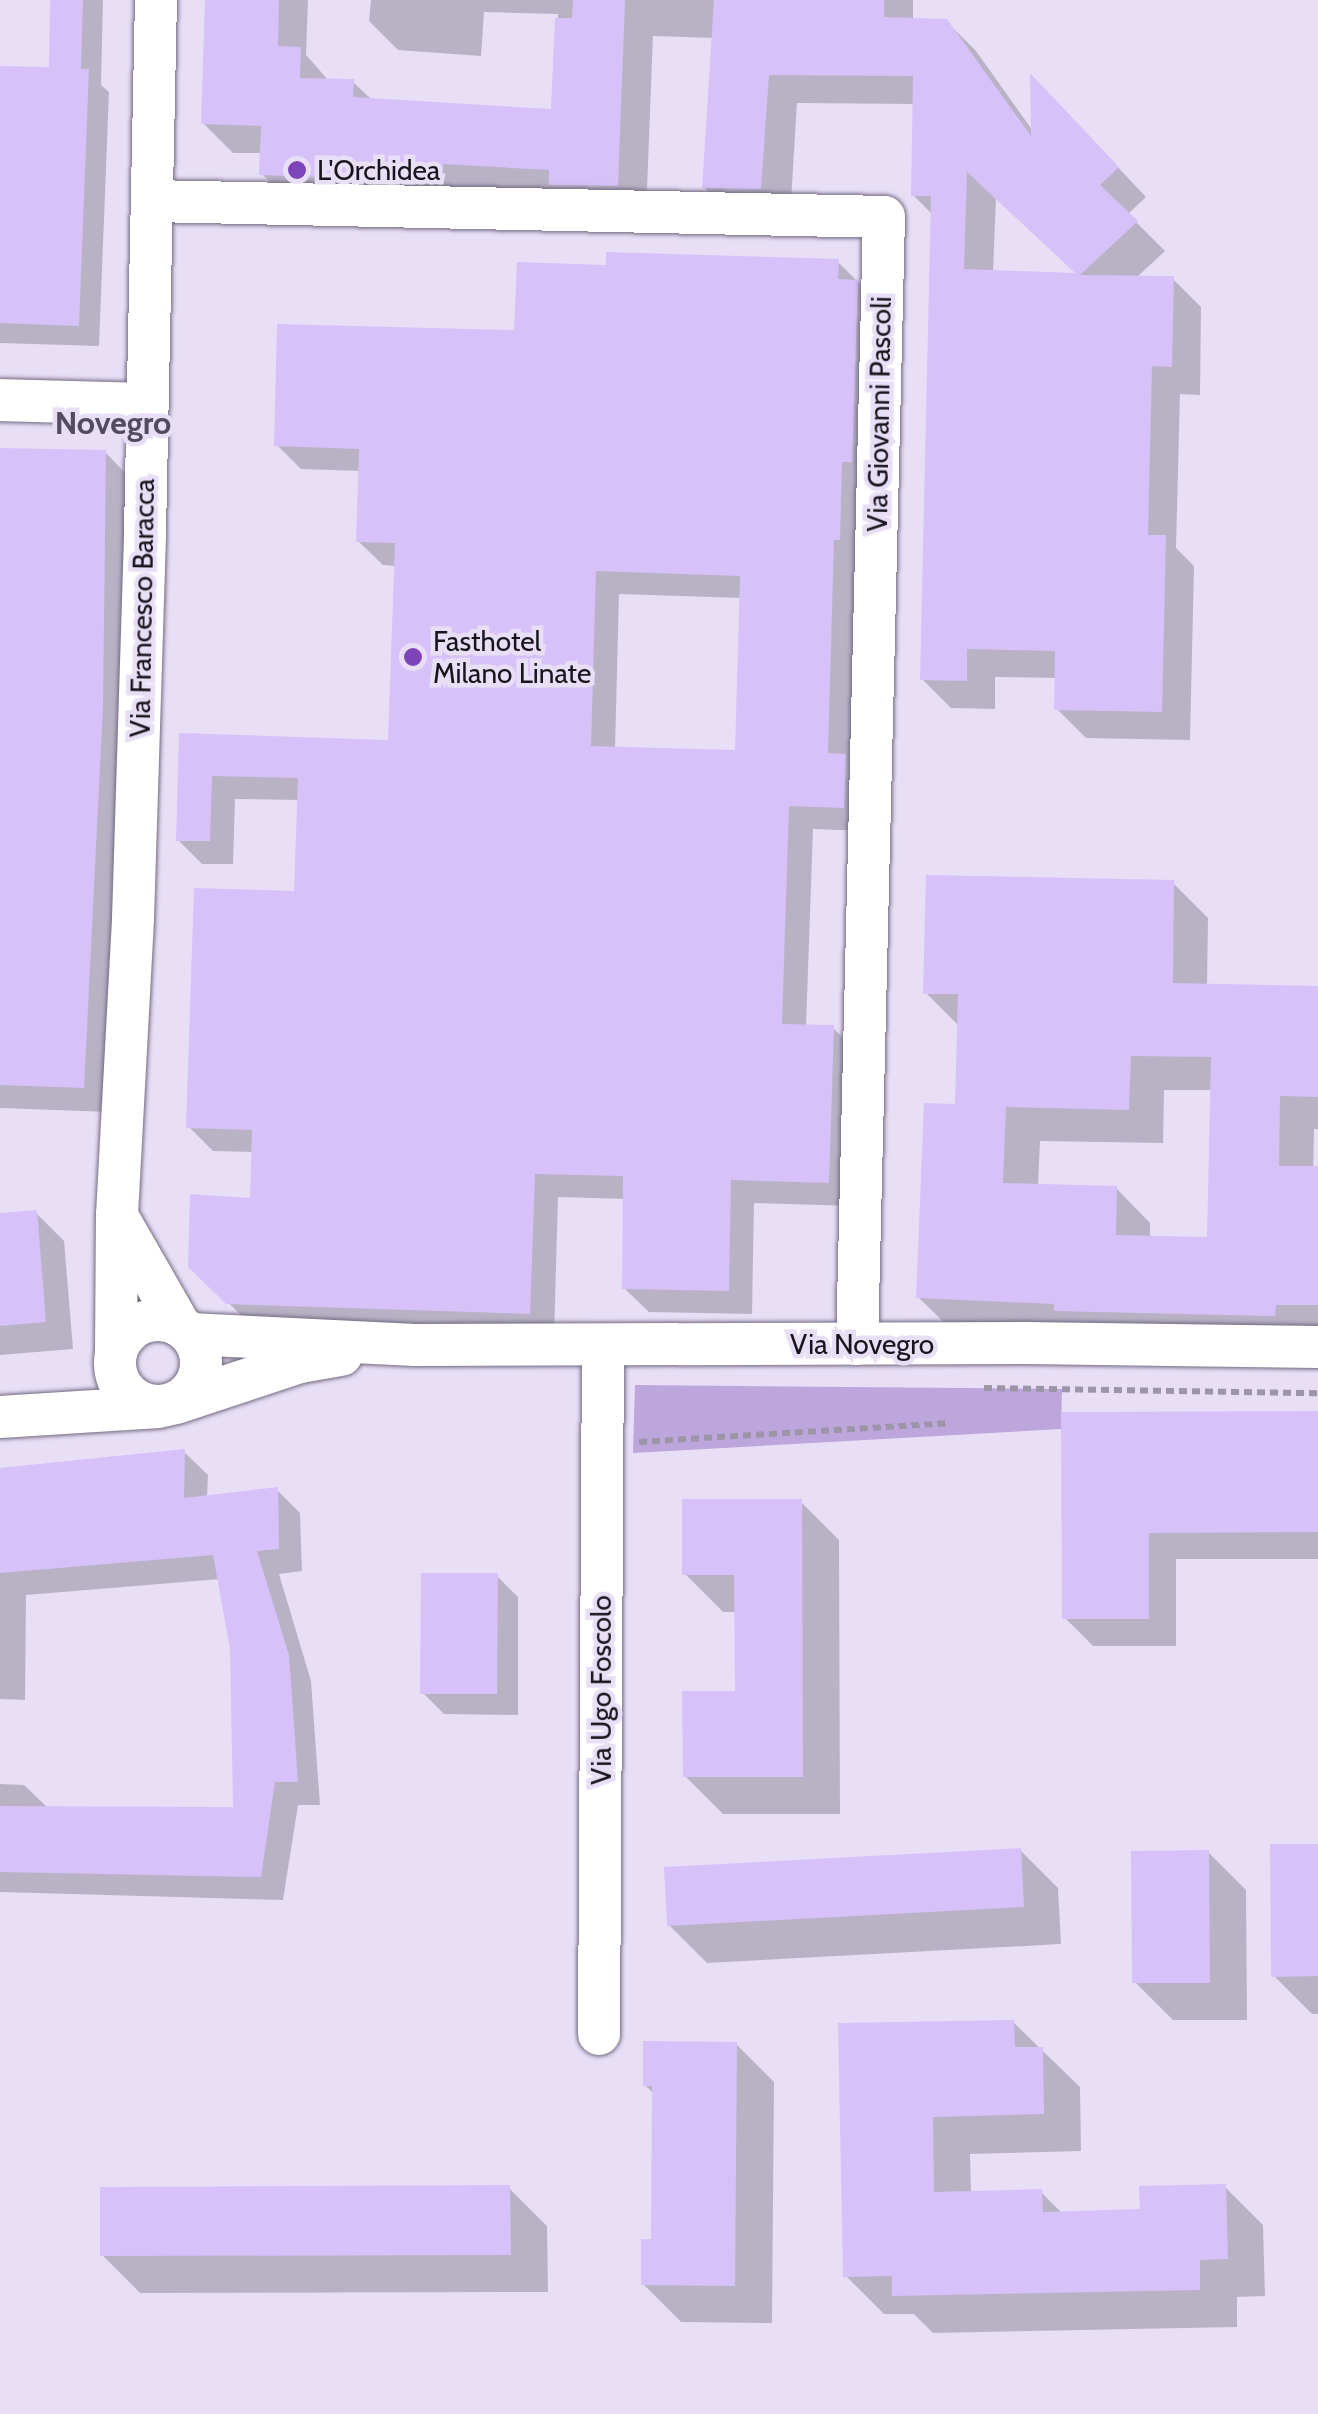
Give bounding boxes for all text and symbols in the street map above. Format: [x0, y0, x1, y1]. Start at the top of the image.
place label: L'Orchidea [317, 153, 440, 187]
marker: L'Orchidea [286, 159, 308, 181]
street label: Via Giovanni Pascoli [860, 296, 898, 532]
district label: Novegro [55, 404, 171, 442]
street label: Via Francesco Baracca [123, 478, 161, 738]
place label: Fasthotel Milano Linate [433, 624, 591, 690]
marker: Fasthotel Milano Linate [402, 646, 424, 668]
street label: Via Novegro [790, 1327, 934, 1361]
street label: Via Ugo Foscolo [584, 1595, 618, 1785]

